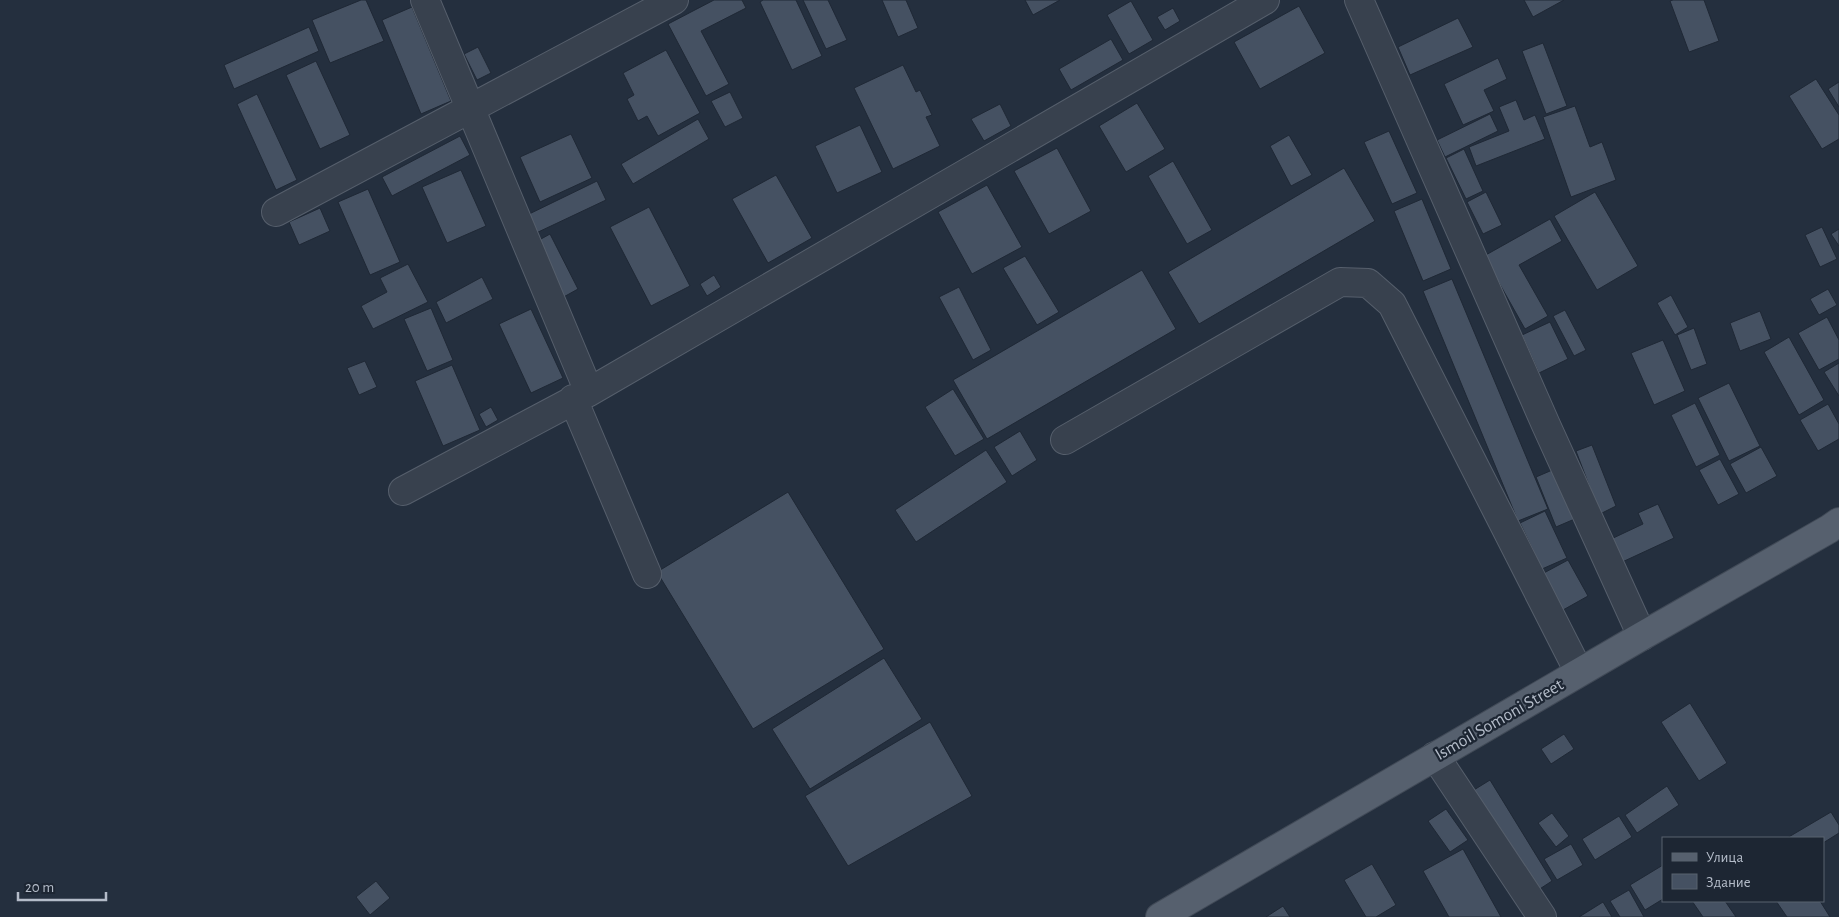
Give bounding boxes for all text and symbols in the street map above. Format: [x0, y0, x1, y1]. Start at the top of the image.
street label: Ismoil Somoni Street [1432, 676, 1567, 764]
legend [1662, 837, 1824, 902]
text: Улица [1706, 850, 1743, 865]
scale bar [18, 870, 105, 902]
text: Здание [1706, 875, 1751, 890]
text: 20 m [25, 880, 54, 895]

